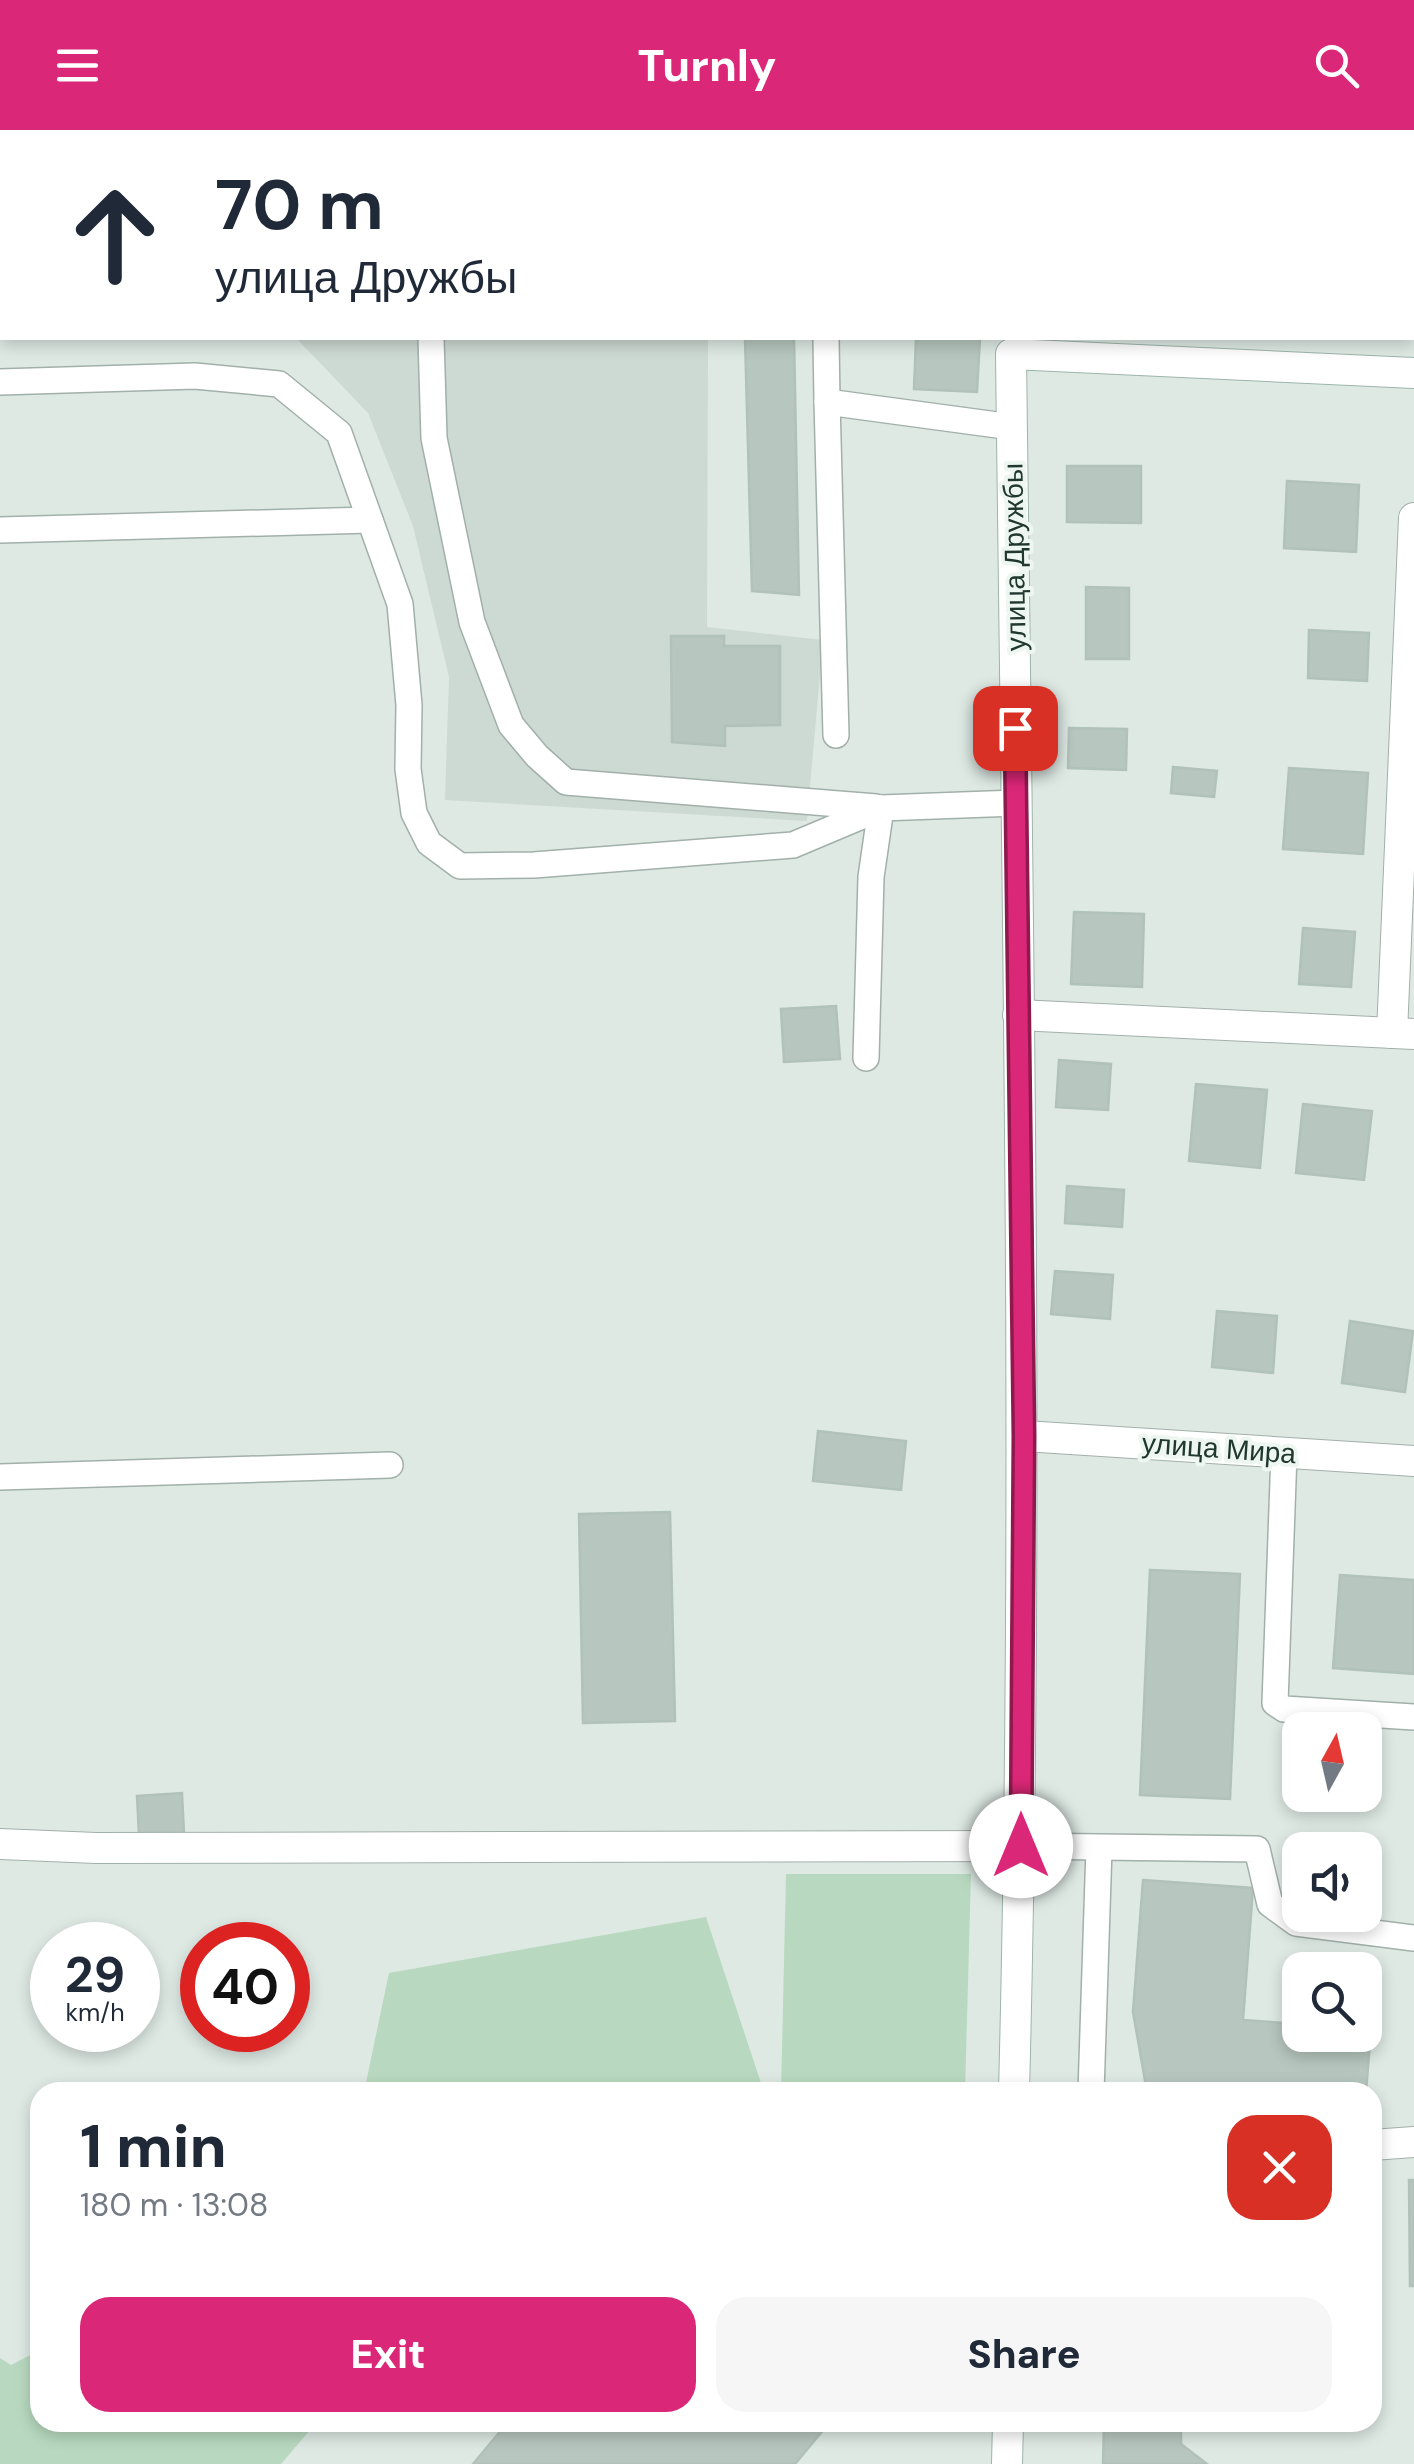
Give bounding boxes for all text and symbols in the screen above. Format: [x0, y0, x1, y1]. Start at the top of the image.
text: Turnly [638, 36, 776, 95]
icon: menu [50, 38, 105, 93]
icon: search [1309, 38, 1364, 93]
text: 70 m [215, 160, 384, 251]
icon: ahead [50, 170, 180, 300]
text: улица Дружбы [215, 248, 517, 307]
street label: улица Дружбы [994, 463, 1035, 651]
pin [973, 686, 1058, 771]
icon: arrive [988, 701, 1043, 756]
street label: улица Мира [1141, 1425, 1298, 1472]
north arrow [1282, 1712, 1382, 1812]
map controls [1282, 1712, 1382, 2052]
position arrow [969, 1794, 1073, 1898]
button: sound [1282, 1832, 1382, 1932]
speed limit sign: 40 [180, 1922, 310, 2052]
text: 29 [65, 1942, 125, 2008]
button: search [1282, 1952, 1382, 2052]
text: km/h [65, 1996, 125, 2029]
text: 1 min [80, 2107, 227, 2186]
button: close [1227, 2115, 1332, 2220]
text: 180 m · 13:08 [80, 2184, 268, 2226]
button: Exit [80, 2297, 696, 2412]
button: Share [716, 2297, 1332, 2412]

